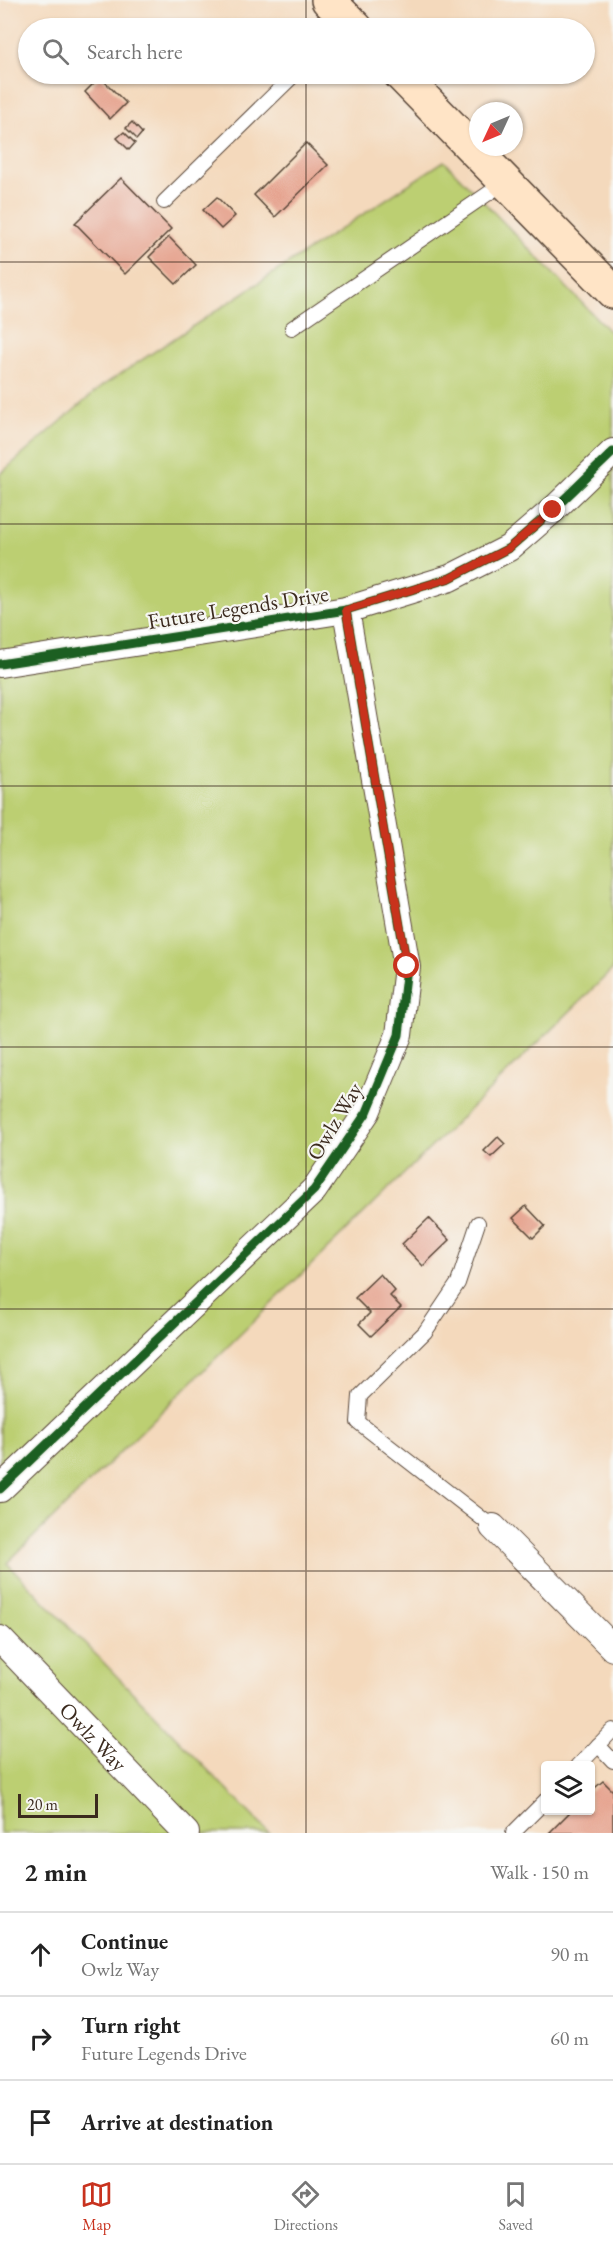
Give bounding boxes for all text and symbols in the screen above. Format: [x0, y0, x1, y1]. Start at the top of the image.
search box [18, 18, 595, 84]
icon: search [39, 35, 72, 68]
text: Search here [87, 37, 182, 66]
north arrow [469, 102, 523, 156]
route end [539, 496, 565, 522]
street label: Future Legends Drive [146, 579, 331, 636]
route start [393, 952, 419, 978]
street label: Owlz Way [300, 1077, 369, 1166]
street label: Owlz Way [53, 1696, 134, 1778]
map controls [541, 1761, 595, 1815]
button: layers [541, 1761, 595, 1815]
scale bar [18, 1791, 98, 1818]
text: 20 m [27, 1794, 58, 1815]
text: 2 min [24, 1855, 87, 1889]
text: Walk · 150 m [490, 1859, 589, 1885]
text: Continue [81, 1927, 168, 1956]
icon: ahead [24, 1938, 57, 1971]
text: 90 m [550, 1941, 589, 1967]
text: Owlz Way [81, 1956, 159, 1982]
text: Turn right [81, 2011, 180, 2040]
icon: right [24, 2022, 57, 2055]
text: 60 m [550, 2025, 589, 2051]
text: Future Legends Drive [81, 2040, 247, 2066]
icon: arrive [24, 2106, 57, 2139]
text: Arrive at destination [81, 2108, 273, 2137]
tab: Map [80, 2178, 113, 2235]
tab: Directions [274, 2178, 338, 2235]
tab: Saved [498, 2178, 533, 2235]

